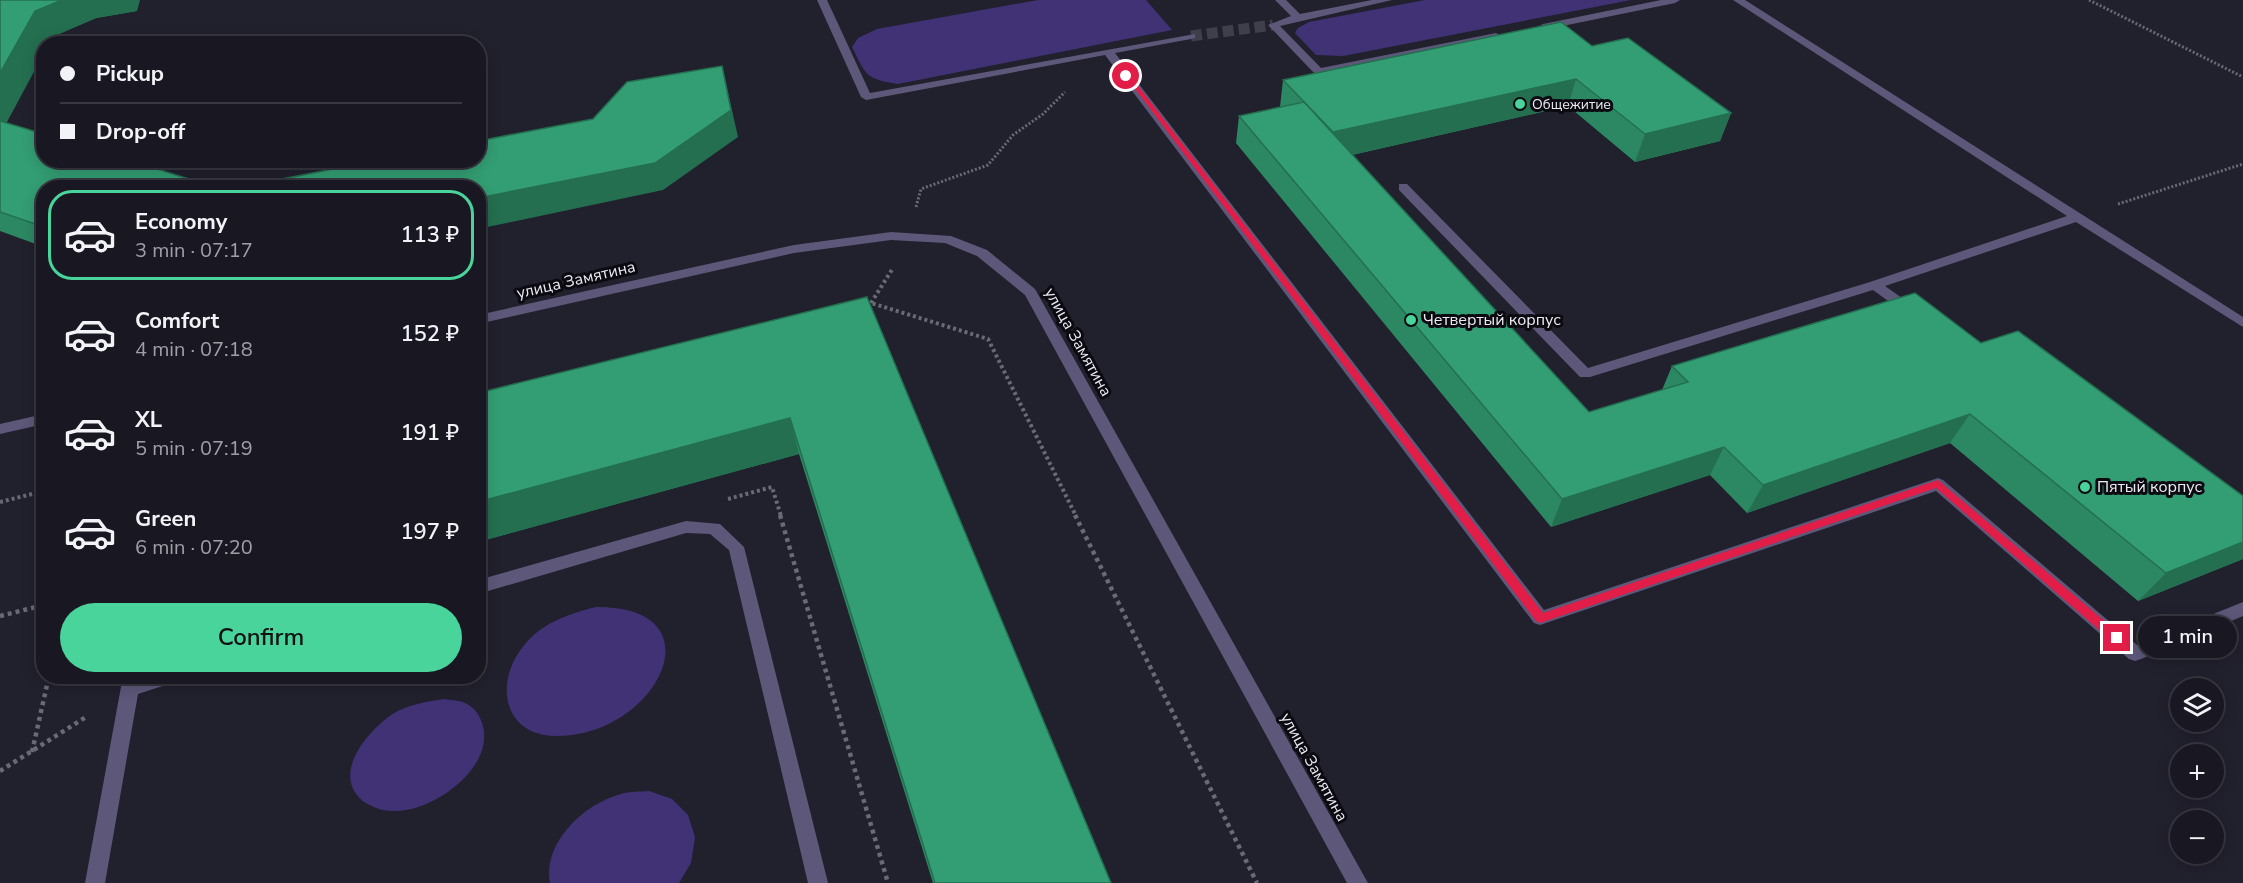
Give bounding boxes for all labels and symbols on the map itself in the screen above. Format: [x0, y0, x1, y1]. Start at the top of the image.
route start [1112, 62, 1139, 89]
place label: Общежитие [1532, 95, 1611, 114]
marker: Общежитие [1513, 97, 1527, 111]
street label: улица Замятина [514, 256, 638, 304]
street label: улица Замятина [1039, 284, 1117, 400]
place label: Четвертый корпус [1423, 309, 1561, 331]
marker: Четвертый корпус [1404, 313, 1418, 327]
place label: Пятый корпус [2097, 476, 2203, 498]
marker: Пятый корпус [2078, 480, 2092, 494]
callout: 1 min [2138, 617, 2237, 659]
route end [2103, 624, 2130, 651]
street label: улица Замятина [1275, 709, 1353, 825]

